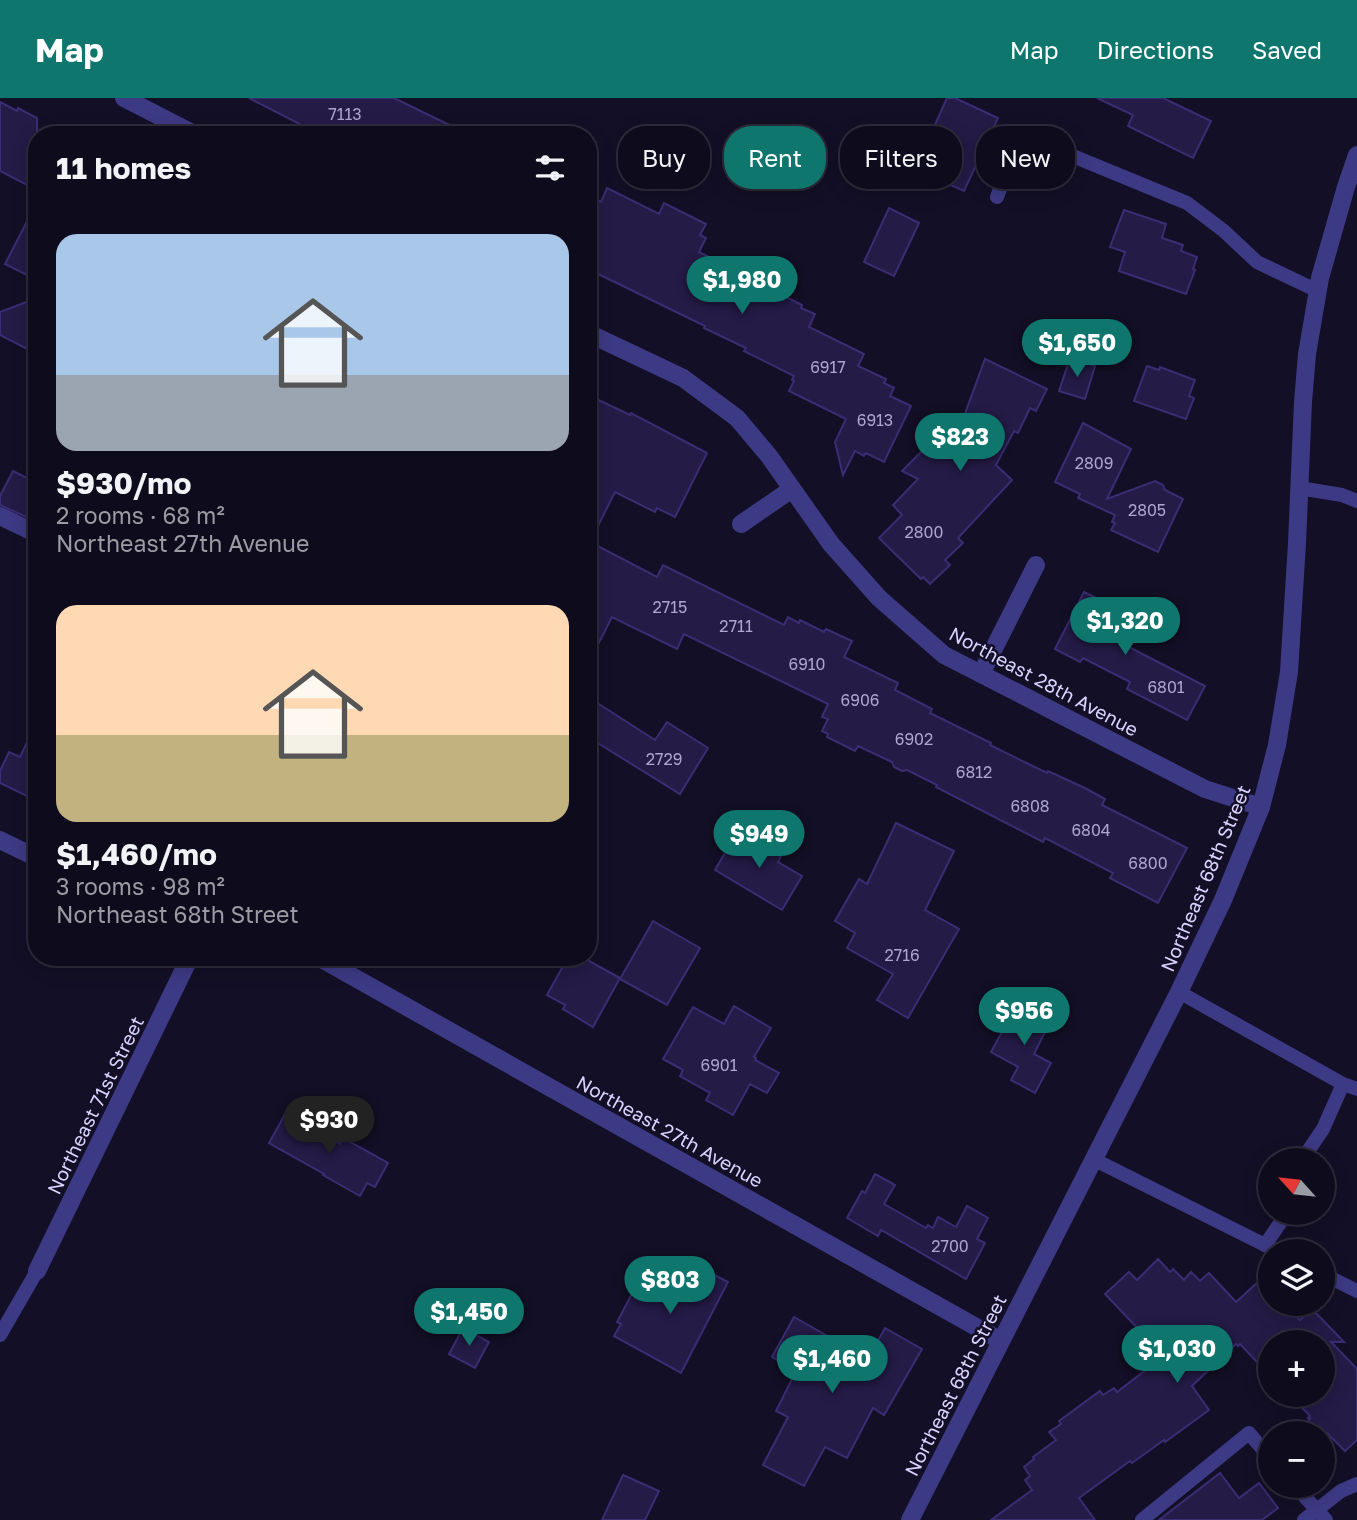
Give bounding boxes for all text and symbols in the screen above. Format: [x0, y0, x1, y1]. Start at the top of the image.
text: Map [35, 30, 104, 69]
text: Map [1010, 35, 1059, 64]
text: Directions [1097, 35, 1214, 64]
text: Saved [1252, 35, 1322, 64]
house number: 7113 [328, 104, 362, 124]
chip: Buy [618, 126, 710, 189]
chip: Rent [724, 126, 826, 189]
chip: Filters [840, 126, 962, 189]
chip: New [976, 126, 1075, 189]
icon: filters [531, 149, 569, 187]
text: 11 homes [56, 150, 191, 186]
pin: $1,980 [685, 256, 799, 316]
text: $1,980 [703, 265, 781, 293]
icon: home [250, 280, 376, 406]
pin: $1,650 [1020, 320, 1134, 379]
text: $1,650 [1038, 328, 1116, 356]
house number: 6917 [810, 357, 846, 377]
house number: 6913 [857, 410, 893, 430]
pin: $823 [919, 414, 1001, 473]
text: $823 [931, 422, 989, 450]
house number: 2809 [1075, 453, 1113, 473]
text: $930/mo [56, 465, 192, 501]
house number: 2805 [1128, 500, 1166, 520]
text: 2 rooms · 68 m² [56, 501, 225, 529]
house number: 2800 [905, 522, 943, 542]
text: Northeast 27th Avenue [56, 529, 309, 557]
house number: 2715 [653, 597, 687, 617]
pin: $1,320 [1068, 598, 1182, 657]
text: $1,320 [1086, 606, 1164, 634]
house number: 2711 [719, 616, 753, 636]
street label: Northeast 28th Avenue [946, 621, 1142, 741]
icon: home [250, 651, 376, 777]
house number: 6910 [788, 654, 826, 674]
house number: 6801 [1147, 677, 1185, 697]
house number: 6906 [841, 690, 879, 710]
house number: 6902 [895, 729, 933, 749]
house number: 2729 [646, 749, 682, 769]
house number: 6812 [956, 762, 992, 782]
street label: Northeast 68th Street [1155, 781, 1255, 975]
house number: 6808 [1010, 796, 1050, 816]
pin: $949 [718, 810, 800, 870]
text: $949 [730, 819, 789, 847]
house number: 6804 [1071, 820, 1111, 840]
text: $1,460/mo [56, 836, 217, 872]
house number: 6800 [1128, 853, 1168, 873]
text: 3 rooms · 98 m² [56, 872, 225, 900]
text: Northeast 68th Street [56, 900, 299, 928]
house number: 2716 [884, 945, 920, 965]
pin: $956 [983, 988, 1065, 1047]
text: $956 [995, 996, 1053, 1024]
street label: Northeast 71st Street [42, 1012, 148, 1198]
house number: 6901 [700, 1055, 738, 1075]
street label: Northeast 27th Avenue [573, 1070, 767, 1192]
pin: $930 [288, 1096, 370, 1156]
text: $930 [300, 1105, 359, 1133]
north arrow [1258, 1148, 1335, 1225]
map controls [1258, 1148, 1335, 1498]
house number: 2700 [931, 1236, 969, 1256]
button: layers [1258, 1239, 1335, 1316]
pin: $803 [629, 1256, 711, 1316]
text: $803 [640, 1265, 700, 1293]
pin: $1,450 [412, 1288, 526, 1348]
street label: Northeast 68th Street [899, 1290, 1011, 1480]
text: $1,450 [430, 1297, 508, 1325]
pin: $1,030 [1120, 1326, 1234, 1385]
button: + [1258, 1330, 1335, 1407]
text: $1,030 [1138, 1334, 1216, 1362]
pin: $1,460 [775, 1336, 889, 1395]
text: $1,460 [793, 1344, 871, 1372]
button: − [1258, 1421, 1335, 1498]

